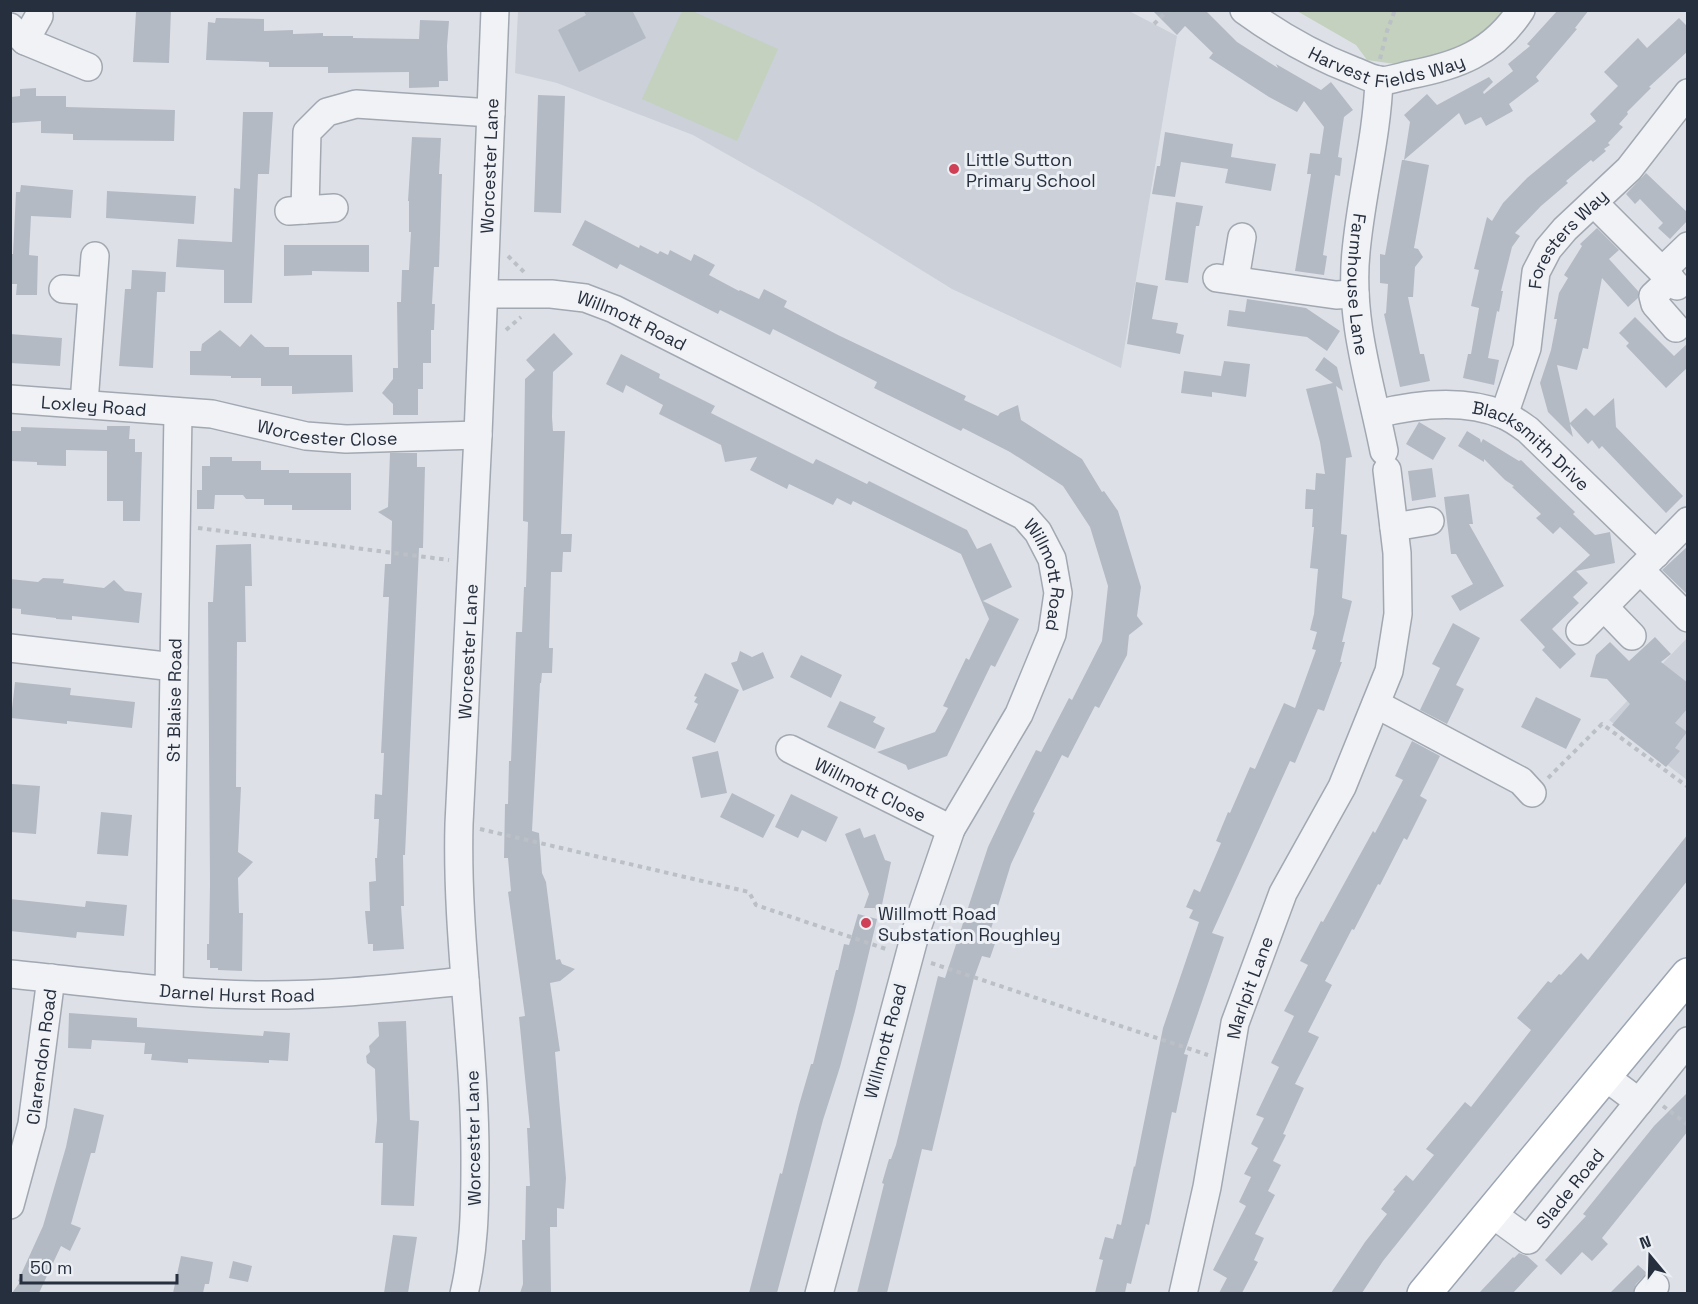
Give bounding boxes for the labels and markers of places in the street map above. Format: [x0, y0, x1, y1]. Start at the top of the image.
place label: Little Sutton Primary School [966, 148, 1096, 192]
marker: Little Sutton Primary School [947, 162, 961, 176]
place label: Willmott Road Substation Roughley [878, 902, 1061, 946]
marker: Willmott Road Substation Roughley [859, 916, 873, 930]

